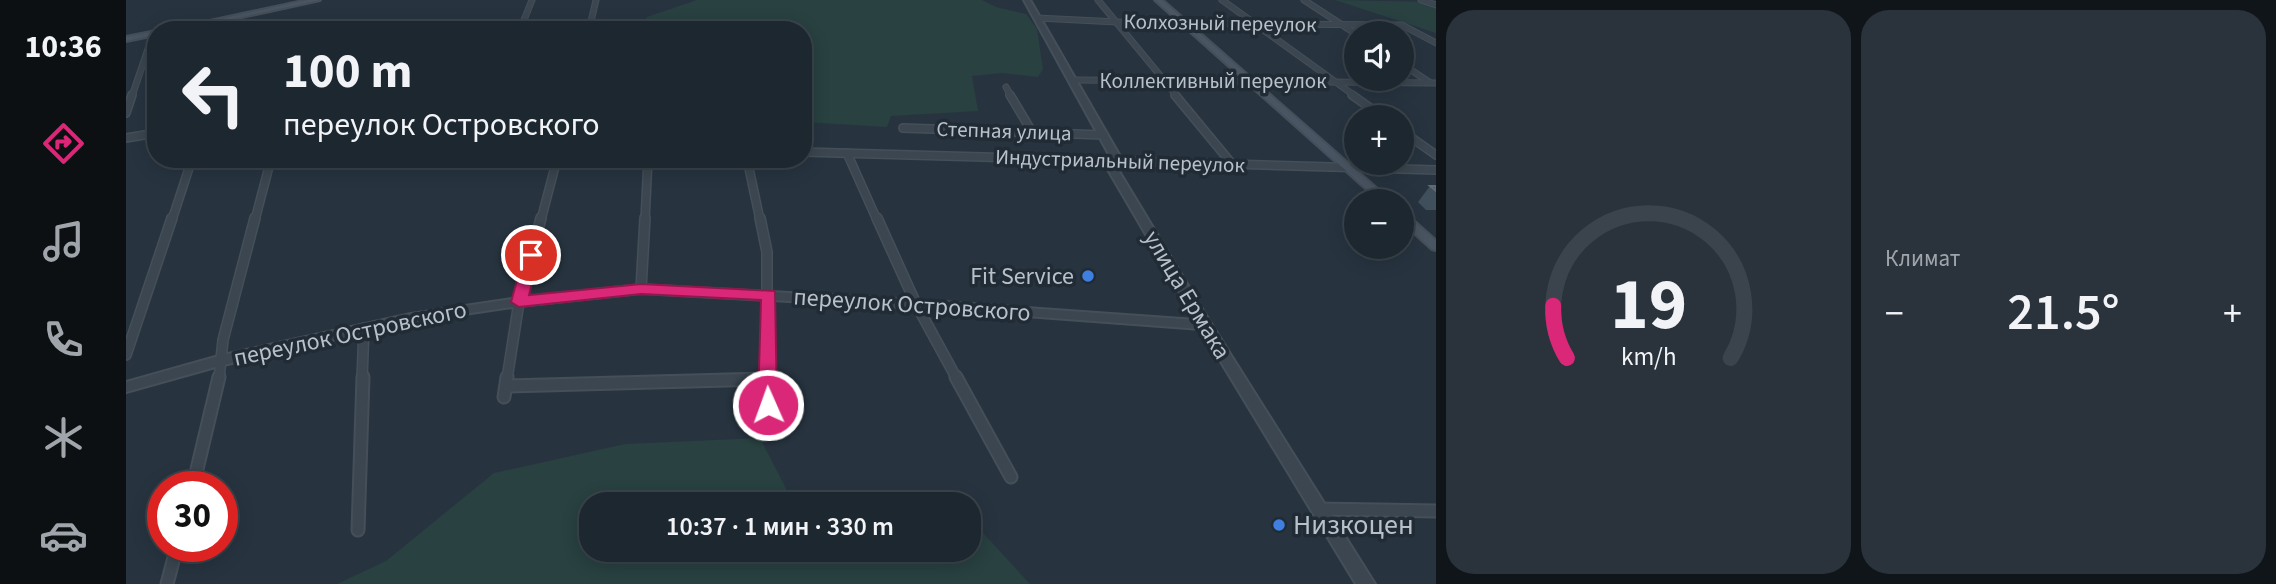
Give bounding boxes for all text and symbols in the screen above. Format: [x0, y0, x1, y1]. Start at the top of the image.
street label: Колхозный переулок [1123, 6, 1317, 40]
map controls [1344, 21, 1414, 259]
button: sound [1344, 21, 1414, 91]
text: 10:36 [24, 24, 102, 70]
text: 100 m [283, 37, 412, 107]
icon: left [168, 49, 259, 140]
street label: Коллективный переулок [1099, 66, 1327, 96]
text: переулок Островского [283, 102, 600, 148]
button: + [1344, 105, 1414, 175]
street label: Степная улица [936, 114, 1072, 148]
icon: directions [39, 119, 88, 168]
street label: Индустриальный переулок [995, 142, 1246, 180]
button: − [1344, 189, 1414, 259]
icon: music [39, 217, 88, 266]
street label: улица Ермака [1135, 224, 1239, 366]
pin [501, 225, 561, 285]
icon: arrive [512, 236, 550, 274]
text: Климат [1885, 242, 1960, 275]
text: 19 [1610, 253, 1687, 357]
place label: Fit Service [970, 259, 1074, 294]
marker: Fit Service [1080, 268, 1096, 284]
text: 21.5° [2007, 276, 2120, 350]
street label: переулок Островского [792, 279, 1032, 331]
text: − [1885, 287, 1904, 341]
text: + [2223, 287, 2242, 341]
street label: переулок Островского [230, 292, 470, 376]
icon: phone [39, 315, 88, 364]
text: km/h [1621, 339, 1676, 375]
position arrow [731, 368, 805, 442]
icon: climate [39, 413, 88, 462]
speed limit sign: 30 [147, 471, 238, 562]
place label: Низкоцен [1293, 505, 1414, 545]
text: 10:37 · 1 мин · 330 m [666, 508, 894, 545]
icon: car [39, 511, 88, 560]
marker: Низкоцен [1271, 517, 1287, 533]

